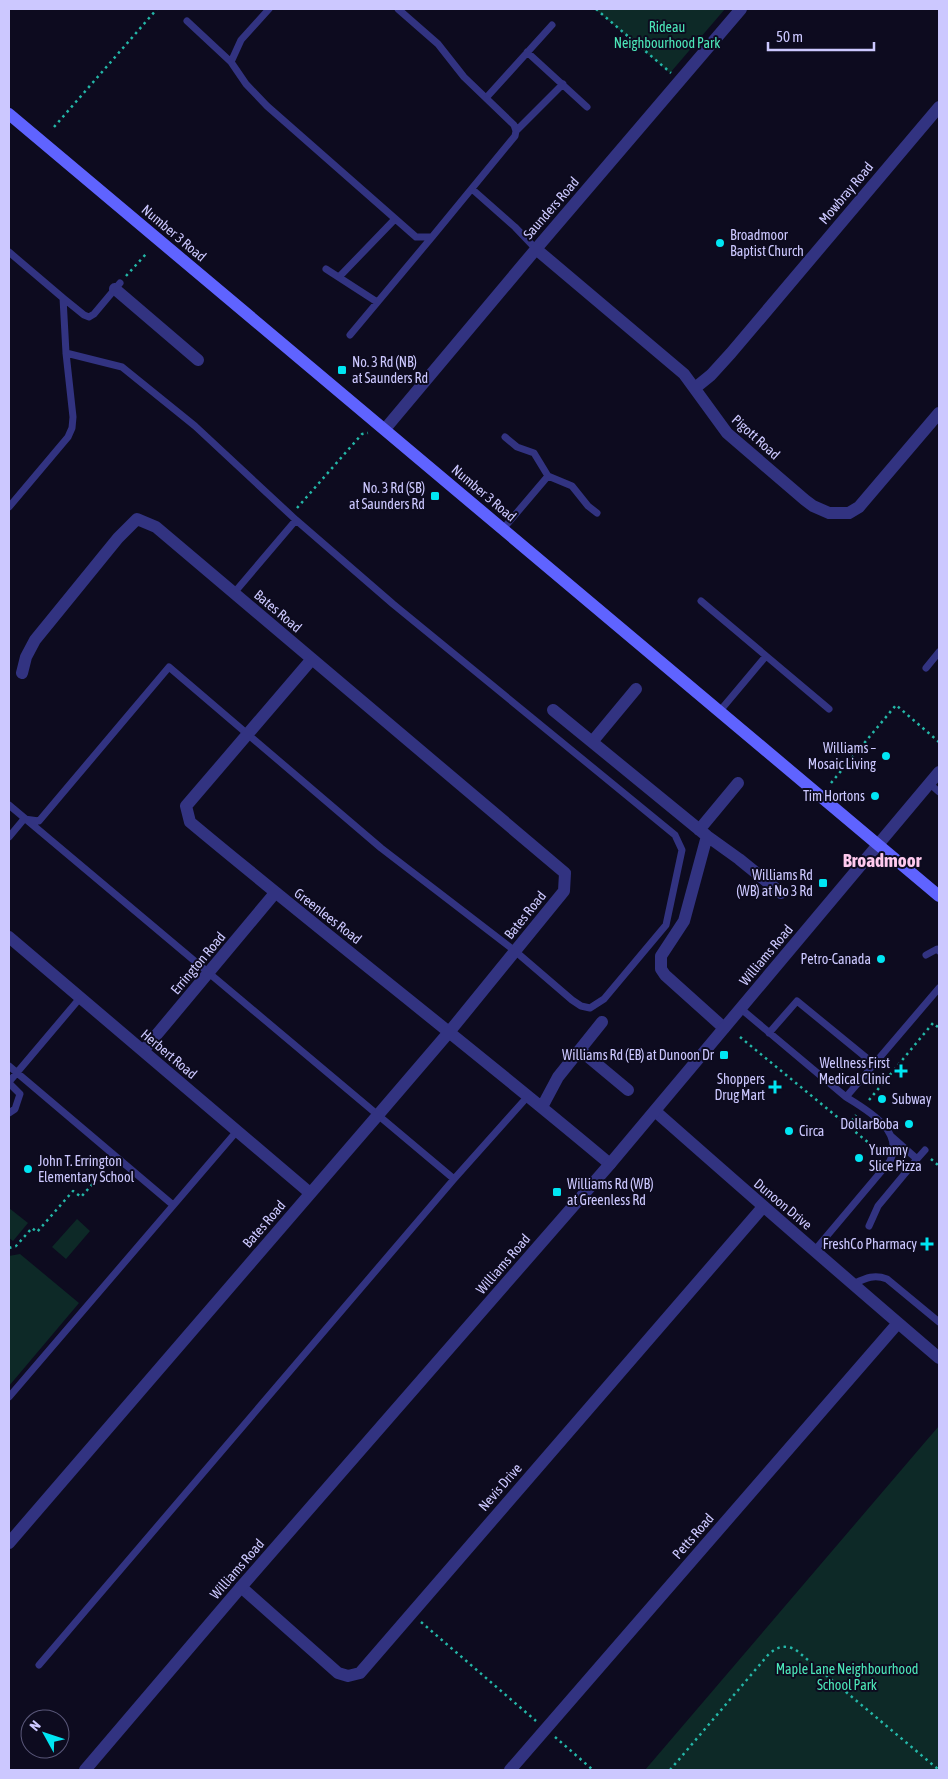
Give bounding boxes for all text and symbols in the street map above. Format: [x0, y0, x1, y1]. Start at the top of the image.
park label: Rideau Neighbourhood Park [614, 19, 720, 51]
scale bar [768, 20, 874, 52]
text: 50 m [776, 28, 803, 45]
street label: Mowbray Road [816, 159, 876, 227]
street label: Saunders Road [520, 174, 582, 242]
street label: Number 3 Road [138, 201, 210, 265]
place label: Broadmoor Baptist Church [730, 227, 804, 259]
marker: Broadmoor Baptist Church [714, 237, 726, 249]
place label: No. 3 Rd (NB) at Saunders Rd [352, 354, 428, 386]
marker: No. 3 Rd (NB) at Saunders Rd [336, 364, 348, 376]
street label: Pigott Road [729, 411, 783, 463]
street label: Number 3 Road [448, 461, 520, 525]
place label: No. 3 Rd (SB) at Saunders Rd [349, 480, 425, 512]
marker: No. 3 Rd (SB) at Saunders Rd [429, 490, 441, 502]
street label: Bates Road [251, 587, 305, 635]
place label: Williams – Mosaic Living [808, 740, 876, 772]
marker: Williams – Mosaic Living [880, 750, 892, 762]
place label: Tim Hortons [803, 788, 865, 804]
marker: Tim Hortons [869, 790, 881, 802]
district label: Broadmoor [843, 849, 922, 871]
place label: Williams Rd (WB) at No 3 Rd [736, 867, 813, 899]
marker: Williams Rd (WB) at No 3 Rd [817, 877, 829, 889]
street label: Greenlees Road [291, 885, 365, 947]
street label: Bates Road [501, 888, 549, 942]
street label: Williams Road [736, 921, 796, 989]
street label: Errington Road [167, 929, 229, 997]
place label: Petro-Canada [800, 951, 871, 967]
marker: Petro-Canada [875, 953, 887, 965]
street label: Herbert Road [138, 1026, 200, 1082]
place label: Williams Rd (EB) at Dunoon Dr [562, 1047, 715, 1063]
marker: Williams Rd (EB) at Dunoon Dr [718, 1049, 730, 1061]
place label: Wellness First Medical Clinic [819, 1055, 891, 1087]
marker: Wellness First Medical Clinic [894, 1064, 908, 1078]
place label: Shoppers Drug Mart [714, 1071, 765, 1103]
marker: Shoppers Drug Mart [769, 1081, 781, 1093]
place label: Subway [892, 1091, 932, 1107]
marker: Subway [876, 1093, 888, 1105]
place label: DollarBoba [840, 1116, 899, 1132]
marker: DollarBoba [903, 1118, 915, 1130]
place label: Circa [799, 1123, 824, 1139]
marker: Circa [783, 1125, 795, 1137]
place label: Yummy Slice Pizza [869, 1142, 922, 1174]
marker: Yummy Slice Pizza [853, 1152, 865, 1164]
place label: John T. Errington Elementary School [38, 1153, 134, 1185]
marker: John T. Errington Elementary School [22, 1163, 34, 1175]
street label: Dunoon Drive [751, 1175, 815, 1233]
place label: Williams Rd (WB) at Greenless Rd [567, 1176, 654, 1208]
marker: Williams Rd (WB) at Greenless Rd [551, 1186, 563, 1198]
street label: Bates Road [239, 1197, 289, 1251]
street label: Williams Road [473, 1231, 533, 1297]
place label: FreshCo Pharmacy [823, 1236, 917, 1252]
marker: FreshCo Pharmacy [921, 1238, 933, 1250]
street label: Nevis Drive [475, 1460, 525, 1514]
street label: Petts Road [669, 1510, 717, 1562]
street label: Williams Road [207, 1536, 267, 1602]
park label: Maple Lane Neighbourhood School Park [776, 1661, 918, 1693]
north arrow [20, 1709, 70, 1759]
text: N [26, 1717, 44, 1734]

